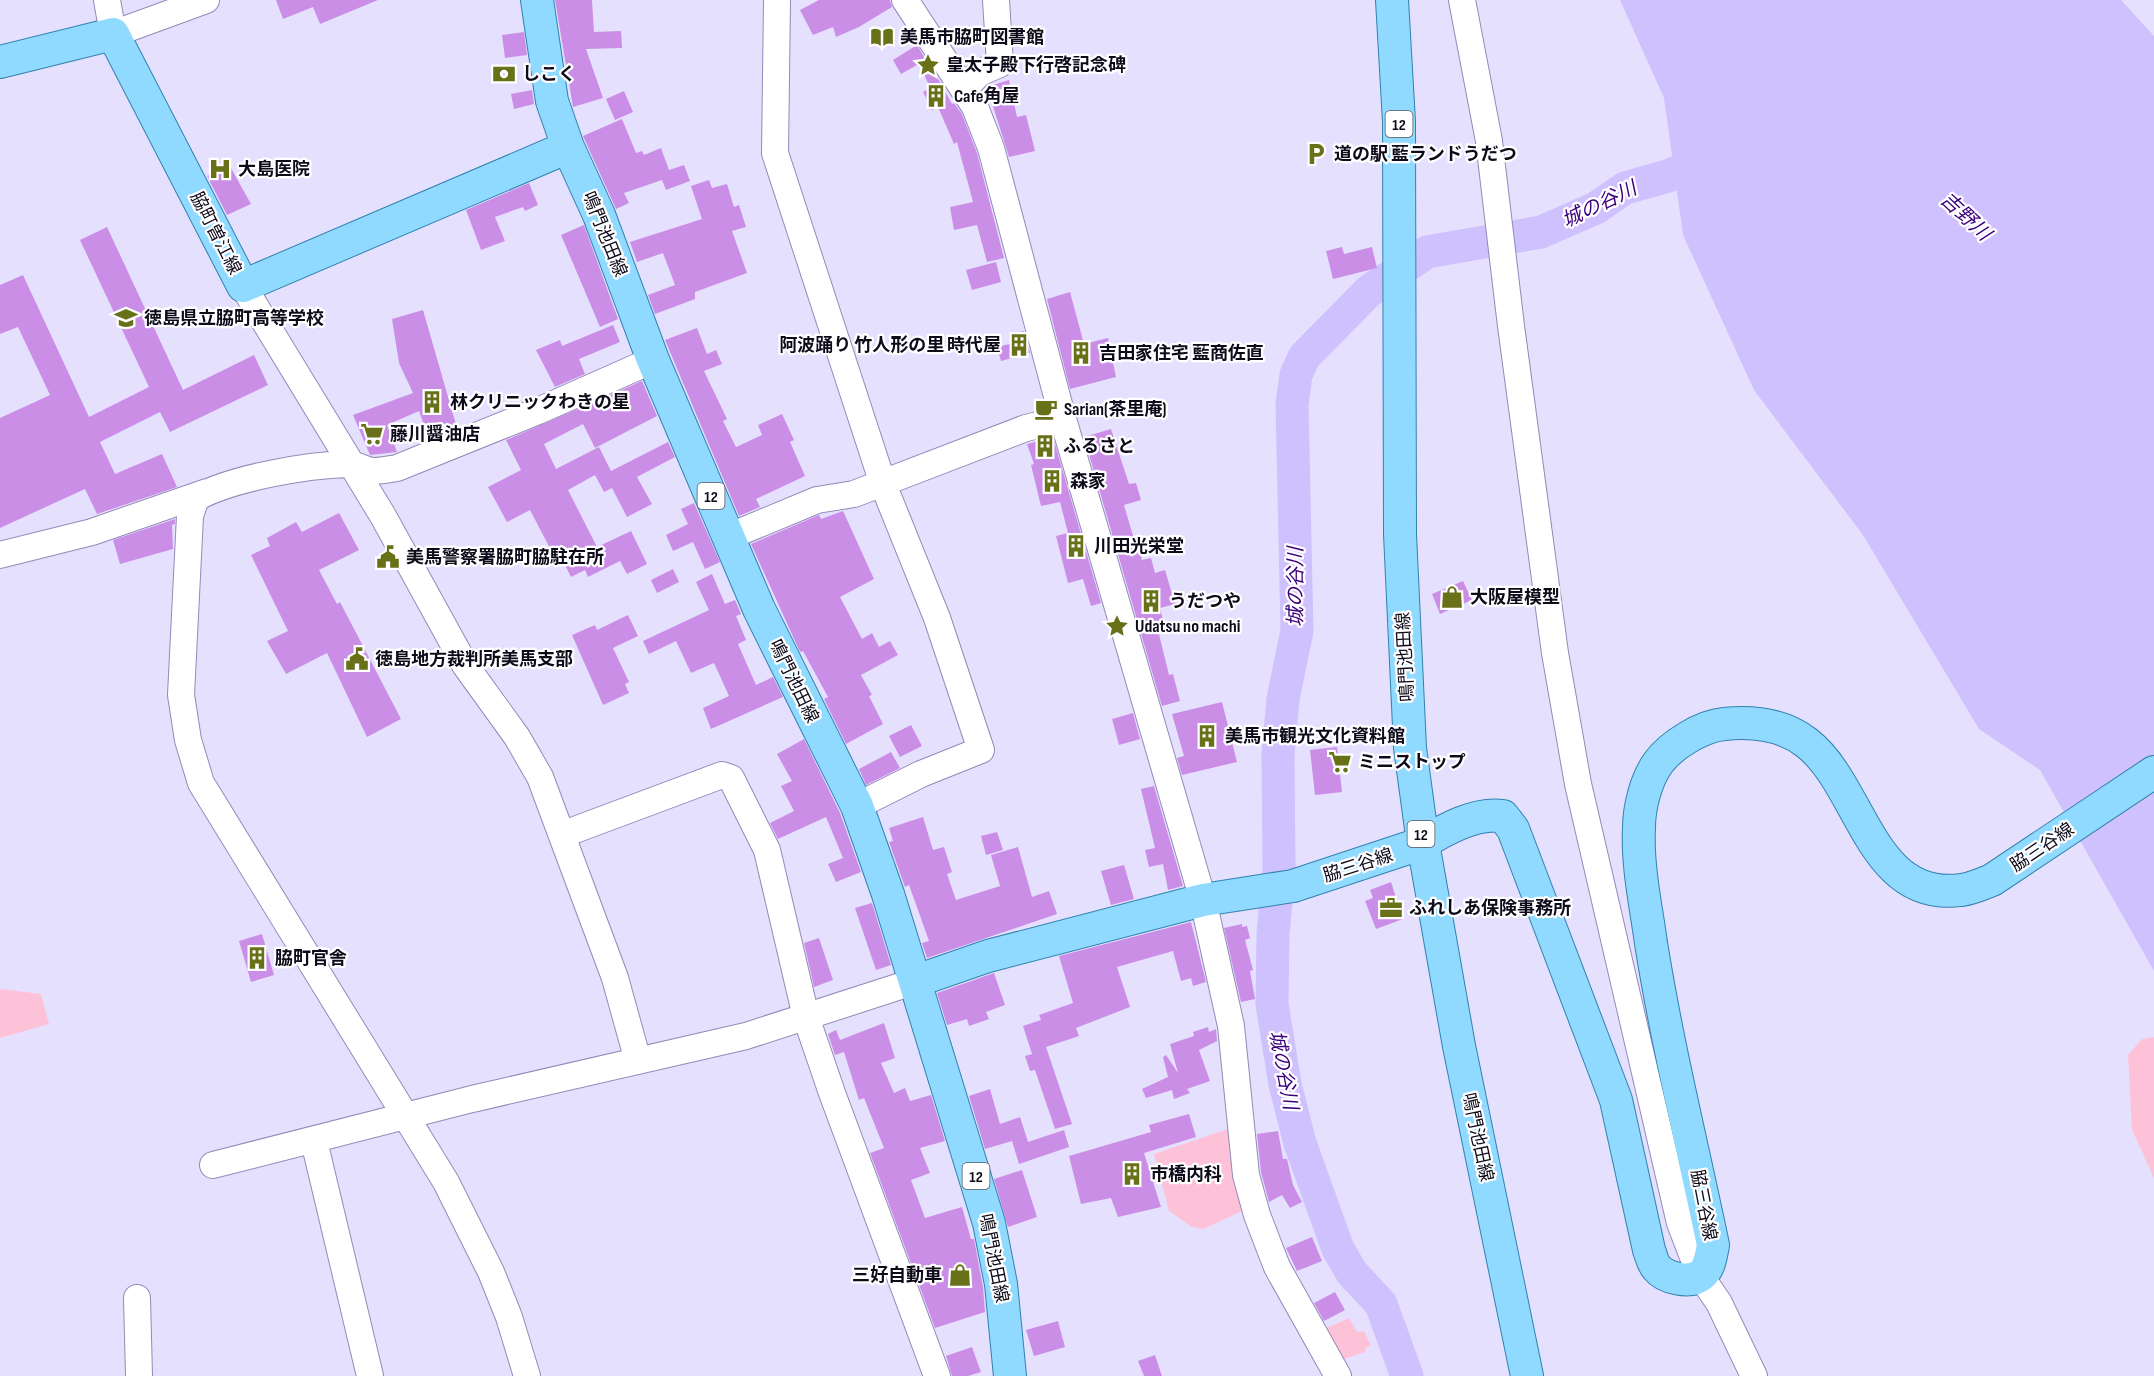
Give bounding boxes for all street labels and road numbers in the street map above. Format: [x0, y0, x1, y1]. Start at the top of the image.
road number: 12 [1386, 111, 1412, 137]
street label: 脇町曽江線 [186, 188, 245, 278]
street label: 鳴門池田線 [578, 189, 631, 280]
road number: 12 [698, 483, 724, 509]
street label: 鳴門池田線 [1393, 611, 1418, 702]
street label: 鳴門池田線 [764, 636, 823, 726]
street label: 脇三谷線 [2007, 819, 2078, 876]
road number: 12 [1408, 821, 1434, 847]
street label: 脇三谷線 [1321, 844, 1396, 887]
street label: 鳴門池田線 [1458, 1091, 1497, 1183]
road number: 12 [962, 1163, 990, 1189]
street label: 脇三谷線 [1686, 1168, 1721, 1242]
street label: 鳴門池田線 [975, 1212, 1012, 1304]

